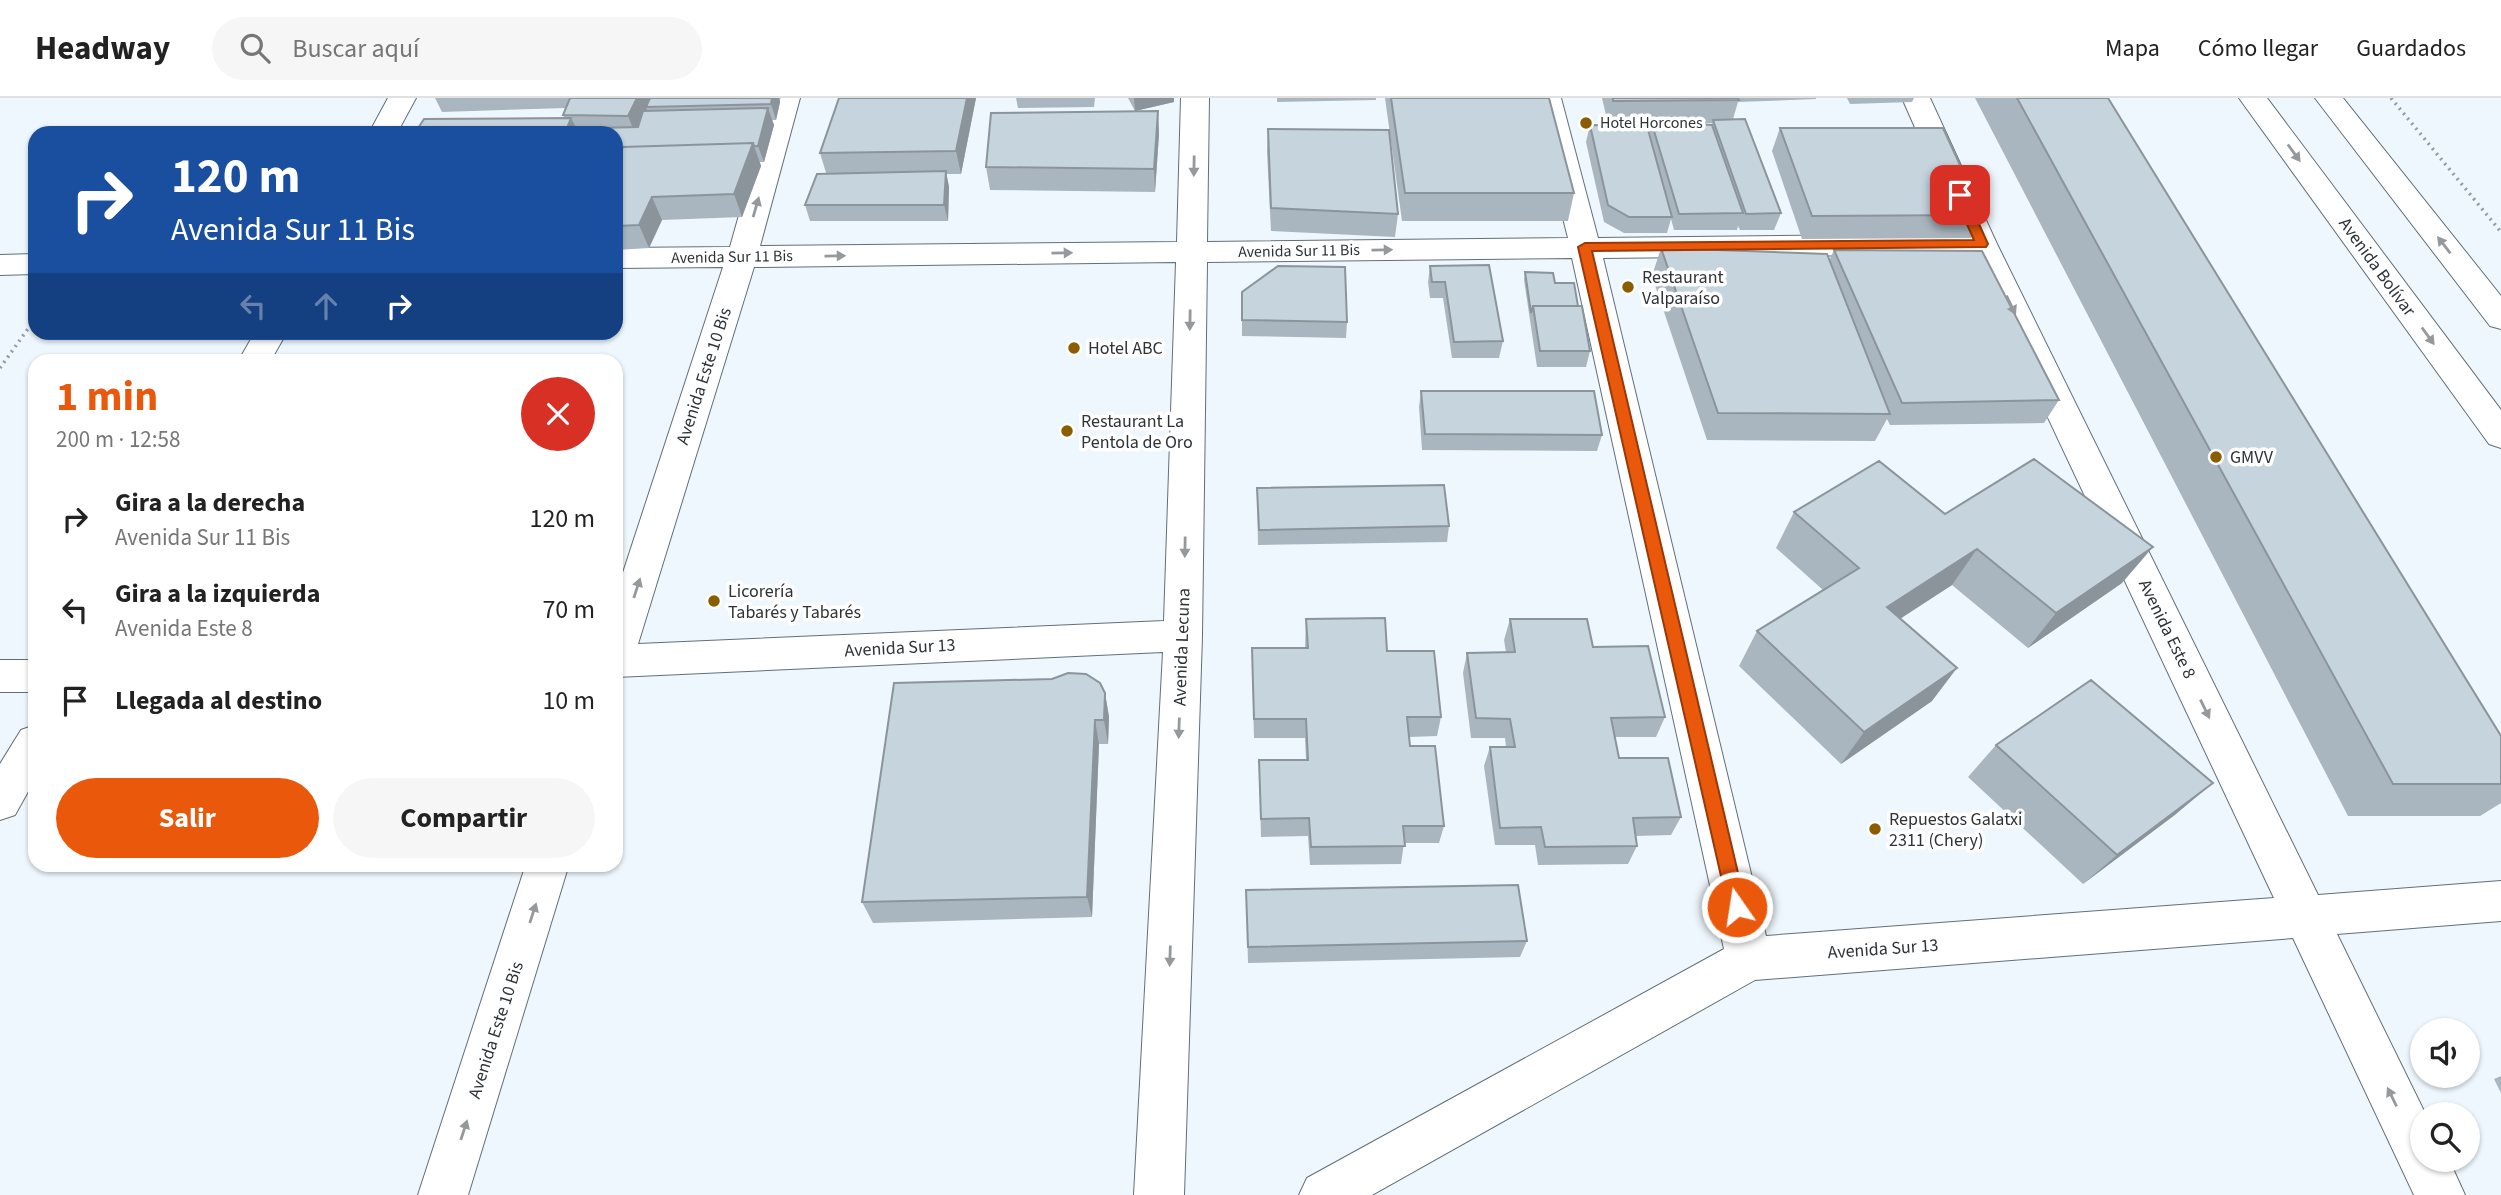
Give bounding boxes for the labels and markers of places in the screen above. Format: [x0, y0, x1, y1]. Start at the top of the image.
place label: Hotel Horcones [1600, 112, 1703, 134]
marker: Hotel Horcones [1578, 115, 1594, 131]
pin [1930, 165, 1990, 225]
place label: Restaurant Valparaíso [1642, 265, 1724, 311]
marker: Restaurant Valparaíso [1620, 279, 1636, 295]
place label: Hotel ABC [1088, 336, 1163, 361]
marker: Hotel ABC [1066, 340, 1082, 356]
place label: Restaurant La Pentola de Oro [1081, 409, 1193, 455]
marker: Restaurant La Pentola de Oro [1059, 423, 1075, 439]
place label: GMVV [2230, 445, 2274, 470]
marker: GMVV [2208, 449, 2224, 465]
place label: Licorería Tabarés y Tabarés [728, 579, 861, 625]
marker: Licorería Tabarés y Tabarés [706, 593, 722, 609]
place label: Repuestos Galatxi 2311 (Chery) [1889, 807, 2022, 853]
marker: Repuestos Galatxi 2311 (Chery) [1867, 821, 1883, 837]

